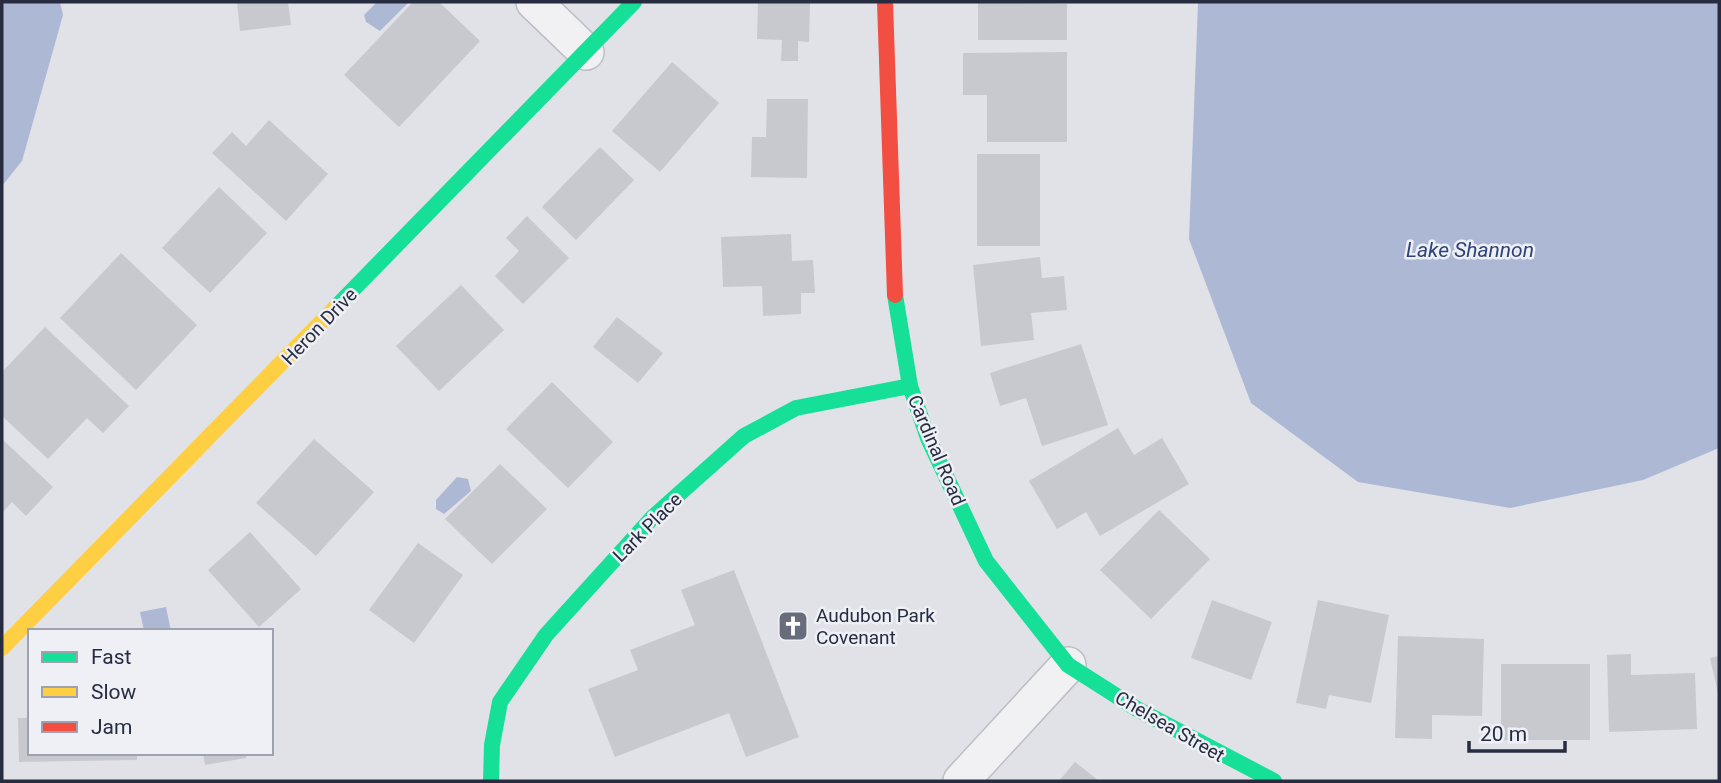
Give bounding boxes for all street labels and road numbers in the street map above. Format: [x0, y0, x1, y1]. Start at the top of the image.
street label: Heron Drive [277, 283, 362, 370]
street label: Cardinal Road [903, 391, 970, 509]
street label: Lark Place [608, 488, 687, 567]
street label: Chelsea Street [1111, 686, 1229, 767]

